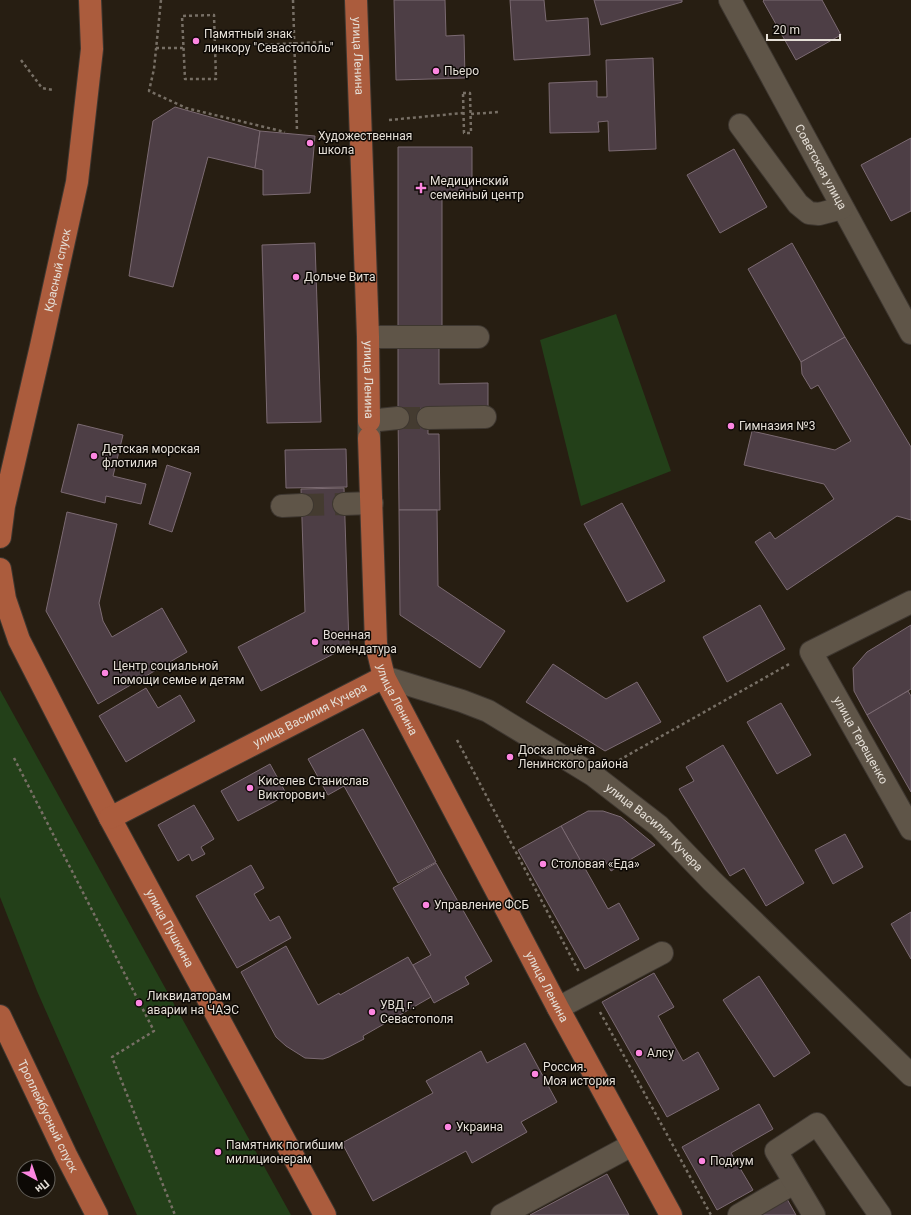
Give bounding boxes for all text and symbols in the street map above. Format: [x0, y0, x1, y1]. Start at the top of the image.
scale bar [767, 16, 840, 42]
street label: улица Ленина [350, 17, 366, 95]
text: 20 m [773, 23, 800, 37]
place label: Памятный знак линкору "Севастополь" [204, 27, 334, 55]
marker: Памятный знак линкору "Севастополь" [191, 36, 201, 46]
place label: Пьеро [444, 64, 479, 78]
marker: Пьеро [431, 66, 441, 76]
street label: Советская улица [792, 122, 850, 212]
place label: Художественная школа [318, 129, 412, 157]
marker: Художественная школа [305, 138, 315, 148]
place label: Медицинский семейный центр [430, 174, 524, 202]
marker: Медицинский семейный центр [415, 182, 427, 194]
street label: Красный спуск [42, 227, 74, 313]
place label: Дольче Вита [304, 270, 375, 284]
marker: Дольче Вита [291, 272, 301, 282]
street label: улица Ленина [361, 341, 376, 419]
place label: Гимназия №3 [739, 419, 815, 433]
marker: Гимназия №3 [726, 421, 736, 431]
place label: Детская морская флотилия [102, 442, 200, 470]
marker: Детская морская флотилия [89, 451, 99, 461]
place label: Военная комендатура [323, 628, 397, 656]
marker: Военная комендатура [310, 637, 320, 647]
place label: Центр социальной помощи семье и детям [113, 659, 244, 687]
street label: улица Ленина [374, 663, 420, 738]
marker: Центр социальной помощи семье и детям [100, 668, 110, 678]
street label: улица Василия Кучера [251, 680, 369, 750]
street label: улица Терещенко [830, 694, 891, 786]
place label: Доска почёта Ленинского района [518, 743, 628, 771]
marker: Доска почёта Ленинского района [505, 752, 515, 762]
place label: Киселев Станислав Викторович [258, 774, 369, 802]
street label: улица Василия Кучера [603, 780, 706, 874]
marker: Киселев Станислав Викторович [245, 783, 255, 793]
place label: Столовая «Еда» [551, 857, 640, 871]
marker: Столовая «Еда» [538, 859, 548, 869]
street label: улица Пушкина [143, 887, 197, 970]
place label: Управление ФСБ [434, 898, 530, 912]
marker: Управление ФСБ [421, 900, 431, 910]
street label: улица Ленина [522, 949, 571, 1025]
place label: Ликвидаторам аварии на ЧАЭС [147, 989, 239, 1017]
marker: Ликвидаторам аварии на ЧАЭС [134, 998, 144, 1008]
place label: УВД г. Севастополя [380, 998, 453, 1026]
marker: УВД г. Севастополя [367, 1007, 377, 1017]
place label: Алсу [647, 1046, 674, 1060]
marker: Алсу [634, 1048, 644, 1058]
street label: Троллейбусный спуск [15, 1057, 81, 1175]
place label: Россия. Моя история [543, 1060, 616, 1088]
marker: Россия. Моя история [530, 1069, 540, 1079]
place label: Украина [456, 1120, 503, 1134]
marker: Украина [443, 1122, 453, 1132]
place label: Памятник погибшим милиционерам [226, 1138, 343, 1166]
marker: Памятник погибшим милиционерам [213, 1147, 223, 1157]
place label: Подиум [710, 1154, 754, 1168]
marker: Подиум [697, 1156, 707, 1166]
north arrow [16, 1159, 56, 1199]
text: Пн [33, 1177, 52, 1196]

